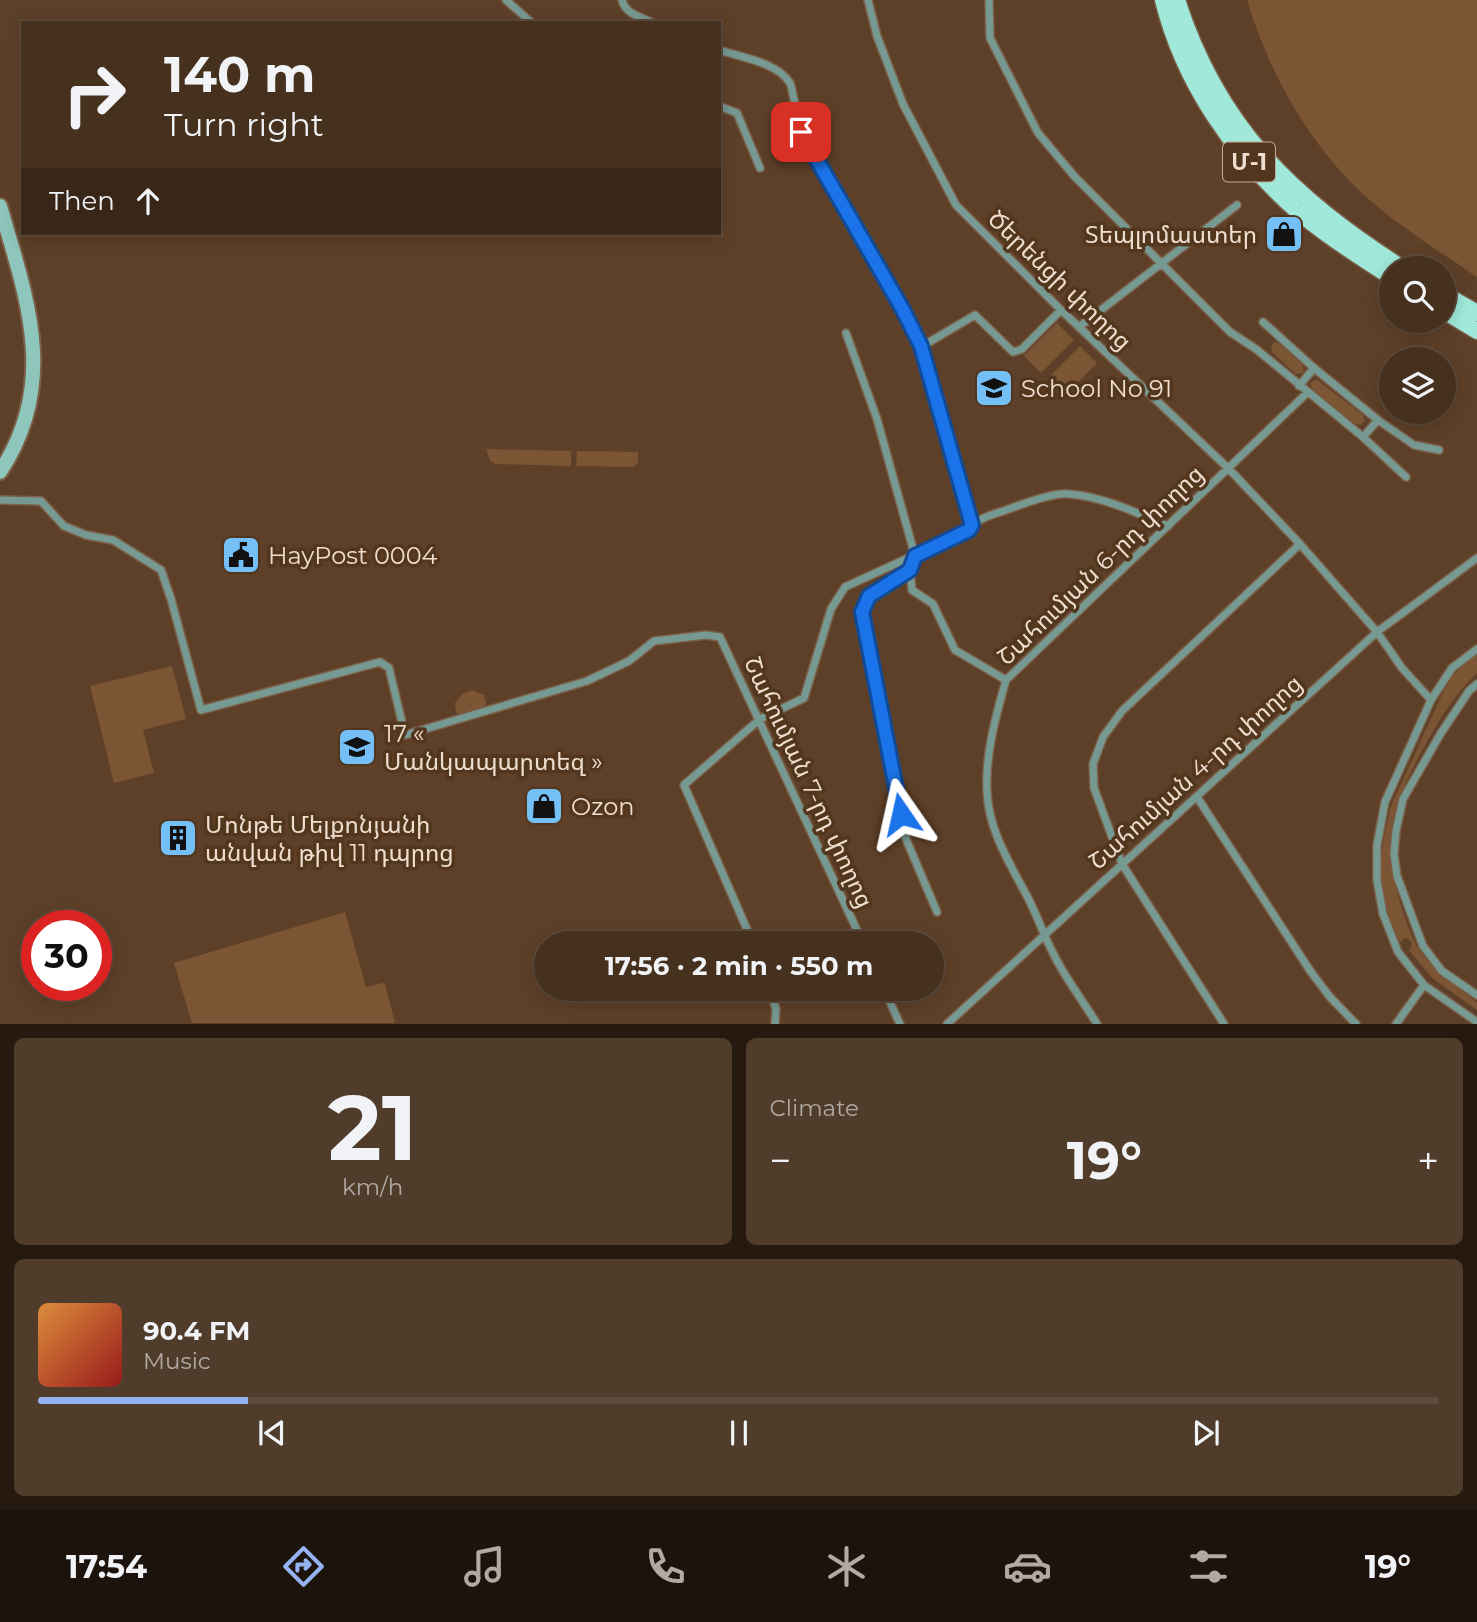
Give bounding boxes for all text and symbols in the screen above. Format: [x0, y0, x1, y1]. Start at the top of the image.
text: 140 m [164, 45, 316, 104]
icon: right [49, 49, 140, 140]
pin [771, 102, 831, 162]
text: Turn right [164, 105, 324, 144]
icon: arrive [782, 113, 820, 151]
road number: Մ-1 [1223, 142, 1275, 182]
icon: ahead [129, 182, 167, 220]
text: Then [49, 185, 115, 217]
street label: Ծերենցի փողոց [982, 204, 1138, 356]
shop icon: Տեպլոմաստեր [1263, 213, 1305, 255]
place label: Տեպլոմաստեր [1085, 220, 1257, 249]
map controls [1379, 256, 1456, 424]
button: search [1379, 256, 1456, 333]
button: layers [1379, 347, 1456, 424]
school or university icon: School No 91 [973, 367, 1015, 409]
place label: School No 91 [1021, 374, 1172, 403]
street label: Շահումյան 6-րդ փողոց [991, 459, 1209, 671]
public building icon: HayPost 0004 [220, 534, 262, 576]
place label: HayPost 0004 [268, 541, 438, 570]
street label: Շահումյան 7-րդ փողոց [738, 652, 880, 912]
street label: Շահումյան 4-րդ փողոց [1082, 669, 1308, 875]
place label: 17 « Մանկապարտեզ » [384, 719, 603, 776]
school or university icon: 17 « Մանկապարտեզ » [336, 726, 378, 768]
position arrow [864, 777, 938, 851]
shop icon: Ozon [523, 785, 565, 827]
place label: Ozon [571, 792, 634, 821]
place label: Մոնթե Մելքոնյանի անվան թիվ 11 դպրոց [205, 810, 454, 867]
building icon: Մոնթե Մելքոնյանի անվան թիվ 11 դպրոց [157, 817, 199, 859]
speed limit sign: 30 [21, 910, 112, 1001]
text: 17:56 · 2 min · 550 m [605, 950, 873, 982]
text: 21 [328, 1072, 417, 1183]
text: Climate [770, 1094, 859, 1122]
text: 19° [1067, 1129, 1142, 1192]
text: − [770, 1137, 791, 1184]
text: + [1417, 1137, 1439, 1184]
text: km/h [342, 1173, 403, 1201]
text: 90.4 FM [143, 1315, 250, 1347]
text: Music [143, 1347, 211, 1375]
icon: previous [253, 1414, 291, 1452]
icon: pause [720, 1414, 758, 1452]
icon: next [1187, 1414, 1225, 1452]
icon: directions [279, 1542, 328, 1591]
icon: music [460, 1542, 509, 1591]
icon: phone [641, 1542, 690, 1591]
icon: climate [822, 1542, 871, 1591]
icon: car [1003, 1542, 1052, 1591]
icon: filters [1184, 1542, 1233, 1591]
text: 17:54 [66, 1547, 147, 1586]
text: 19° [1365, 1547, 1411, 1586]

